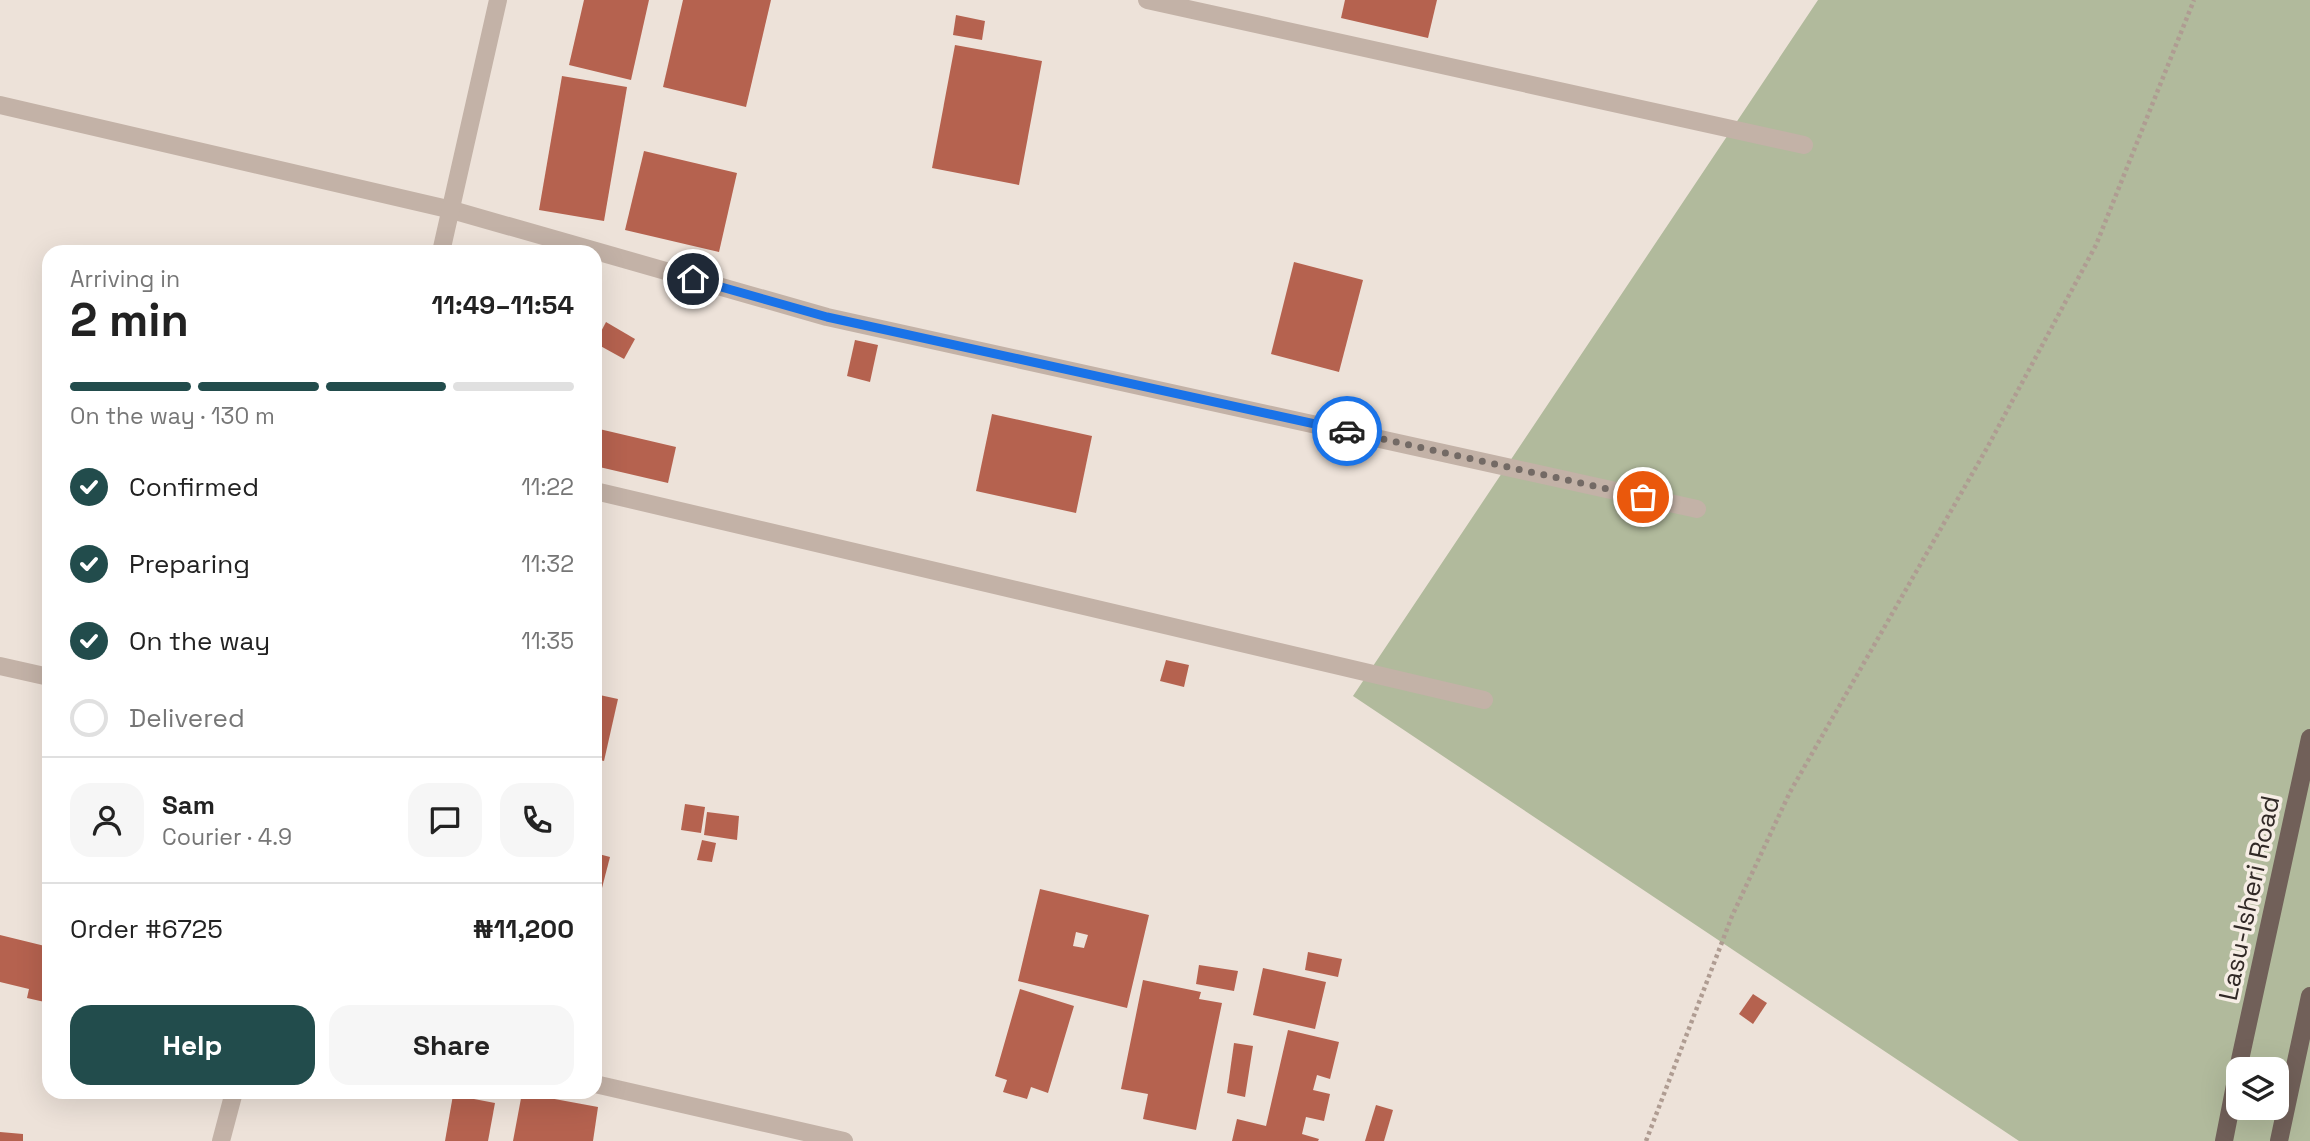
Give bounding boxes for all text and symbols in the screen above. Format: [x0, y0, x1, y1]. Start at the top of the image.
pin [663, 249, 723, 309]
icon: home [674, 260, 712, 298]
text: Arriving in [70, 264, 180, 294]
text: 11:49–11:54 [432, 288, 574, 322]
text: 2 min [70, 291, 189, 349]
courier [1312, 396, 1382, 466]
text: On the way · 130 m [70, 401, 275, 431]
icon: car [1328, 412, 1366, 450]
pin [1613, 467, 1673, 527]
icon: check [70, 468, 108, 506]
text: Confirmed [129, 470, 259, 504]
text: 11:22 [521, 472, 574, 502]
icon: bag [1624, 478, 1662, 516]
icon: check [70, 545, 108, 583]
text: Preparing [129, 547, 250, 581]
text: 11:32 [521, 549, 574, 579]
icon: check [70, 622, 108, 660]
text: On the way [129, 624, 270, 658]
text: 11:35 [521, 626, 574, 656]
text: Delivered [129, 701, 245, 735]
button: person [70, 783, 144, 857]
button: chat [408, 783, 482, 857]
button: phone [500, 783, 574, 857]
text: Sam [162, 788, 215, 822]
street label: Lasu-Isheri Road [2211, 792, 2287, 1004]
text: Courier · 4.9 [162, 822, 292, 852]
text: Order #6725 [70, 912, 223, 946]
text: ₦11,200 [473, 912, 574, 946]
button: Help [70, 1005, 315, 1085]
button: Share [329, 1005, 574, 1085]
map controls [2226, 1057, 2289, 1120]
button: layers [2226, 1057, 2289, 1120]

